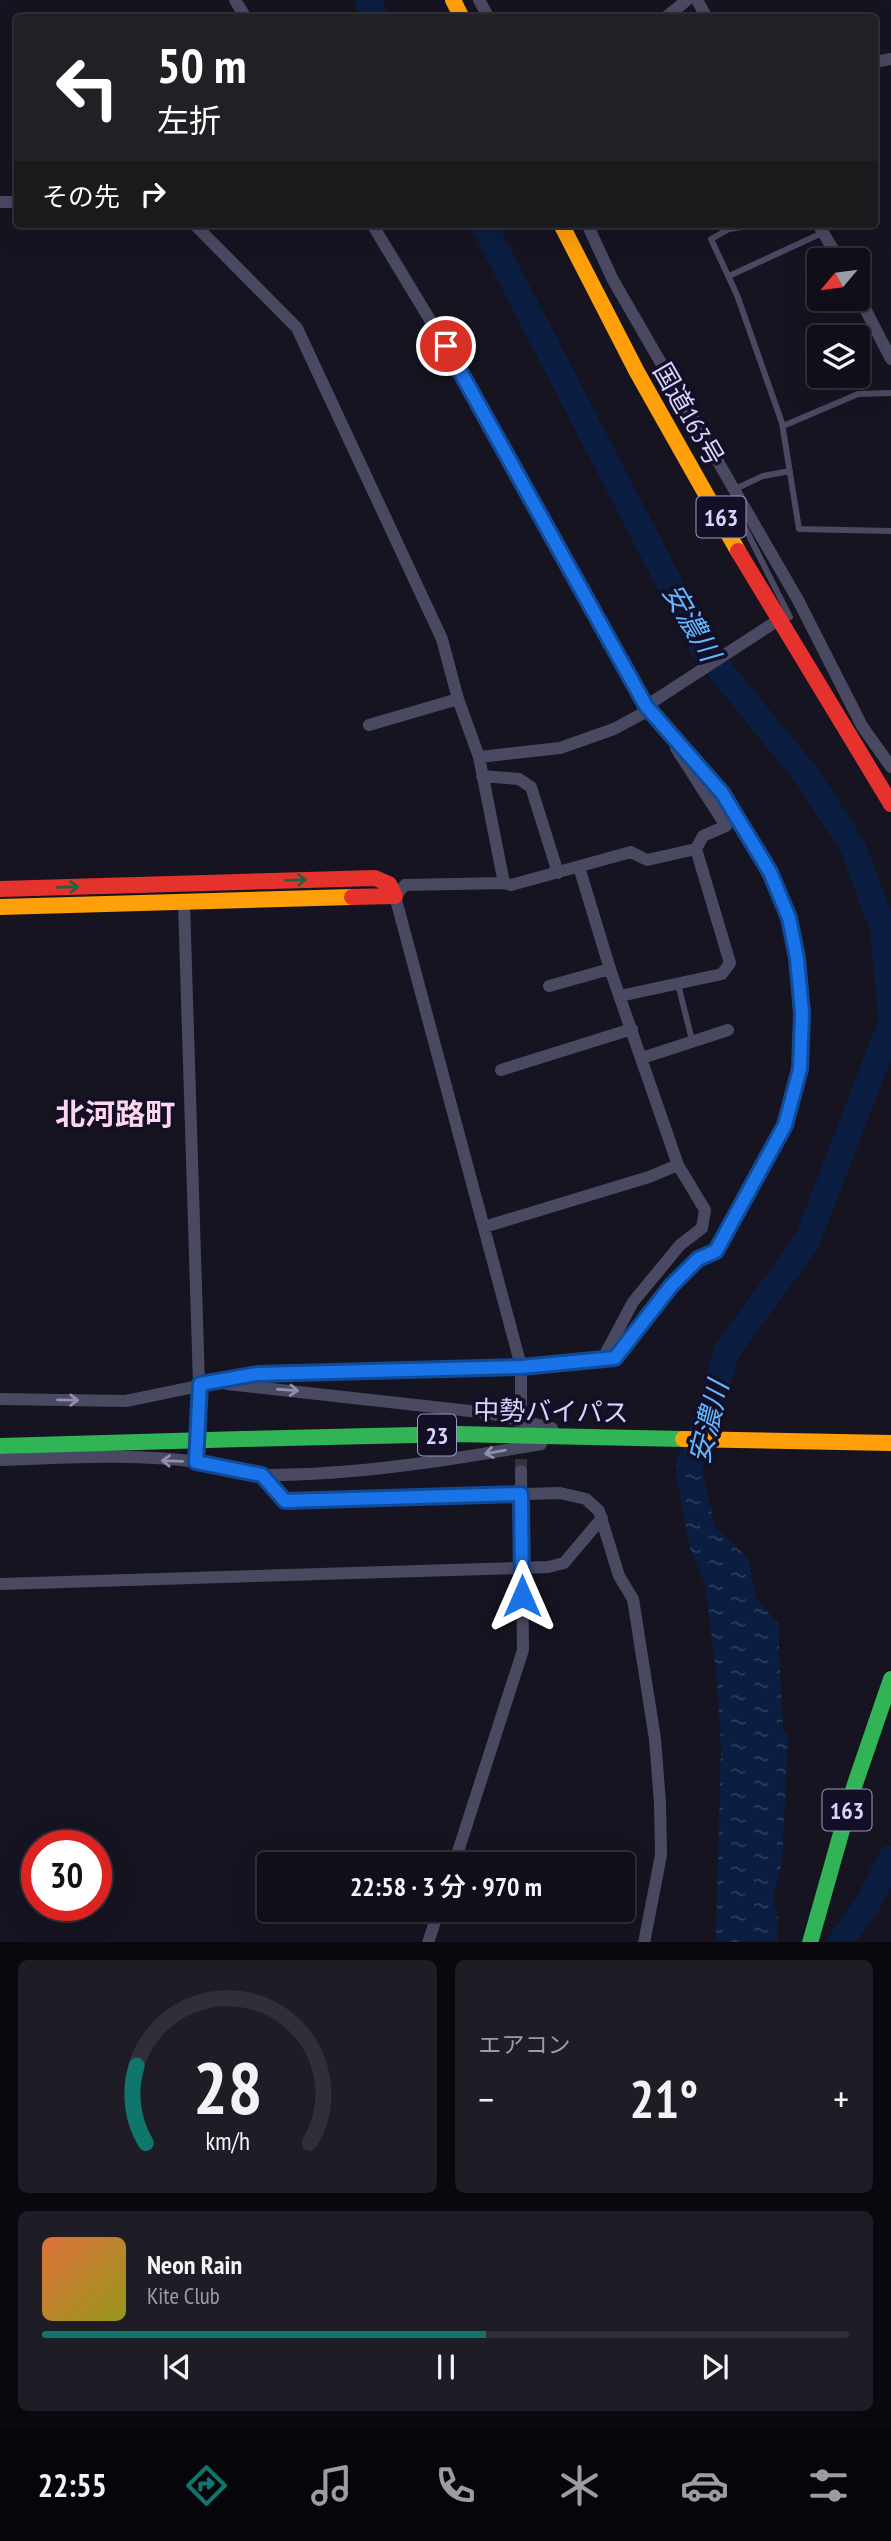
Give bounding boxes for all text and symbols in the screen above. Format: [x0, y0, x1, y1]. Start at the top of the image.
text: 50 m [157, 33, 246, 97]
icon: left [42, 42, 133, 133]
text: 左折 [157, 99, 221, 141]
icon: right [134, 175, 172, 213]
text: その先 [42, 180, 120, 213]
north arrow [807, 248, 870, 312]
map controls [807, 248, 870, 388]
pin [416, 316, 476, 376]
button: layers [807, 325, 870, 388]
icon: arrive [427, 327, 465, 365]
street label: 国道163号 [646, 357, 732, 471]
road number: 163 [696, 496, 746, 538]
water label: 安濃川 [655, 576, 731, 670]
one-way arrow [284, 874, 307, 887]
one-way arrow [56, 880, 79, 893]
district label: 北河路町 [55, 1094, 175, 1133]
water label: 安濃川 [680, 1374, 737, 1467]
one-way arrow [276, 1384, 298, 1397]
one-way arrow [56, 1393, 79, 1407]
street label: 中勢バイパス [473, 1393, 629, 1429]
road number: 23 [418, 1414, 456, 1456]
one-way arrow [484, 1446, 507, 1459]
one-way arrow [161, 1454, 184, 1467]
position arrow [485, 1559, 559, 1633]
road number: 163 [822, 1790, 872, 1830]
speed limit sign: 30 [21, 1830, 112, 1921]
text: 22:58 · 3 分 · 970 m [350, 1870, 542, 1903]
text: エアコン [479, 2030, 571, 2059]
text: 28 [192, 2039, 262, 2133]
text: 21° [629, 2065, 698, 2132]
text: − [479, 2074, 494, 2123]
text: + [833, 2074, 849, 2123]
text: km/h [205, 2124, 249, 2156]
text: Neon Rain [147, 2248, 242, 2281]
text: Kite Club [147, 2281, 220, 2310]
icon: previous [158, 2348, 196, 2386]
icon: pause [427, 2348, 465, 2386]
icon: next [696, 2348, 734, 2386]
icon: directions [182, 2461, 231, 2510]
icon: music [307, 2461, 356, 2510]
icon: phone [431, 2461, 480, 2510]
icon: climate [555, 2461, 604, 2510]
icon: car [680, 2461, 729, 2510]
icon: filters [804, 2461, 853, 2510]
text: 22:55 [38, 2464, 107, 2506]

